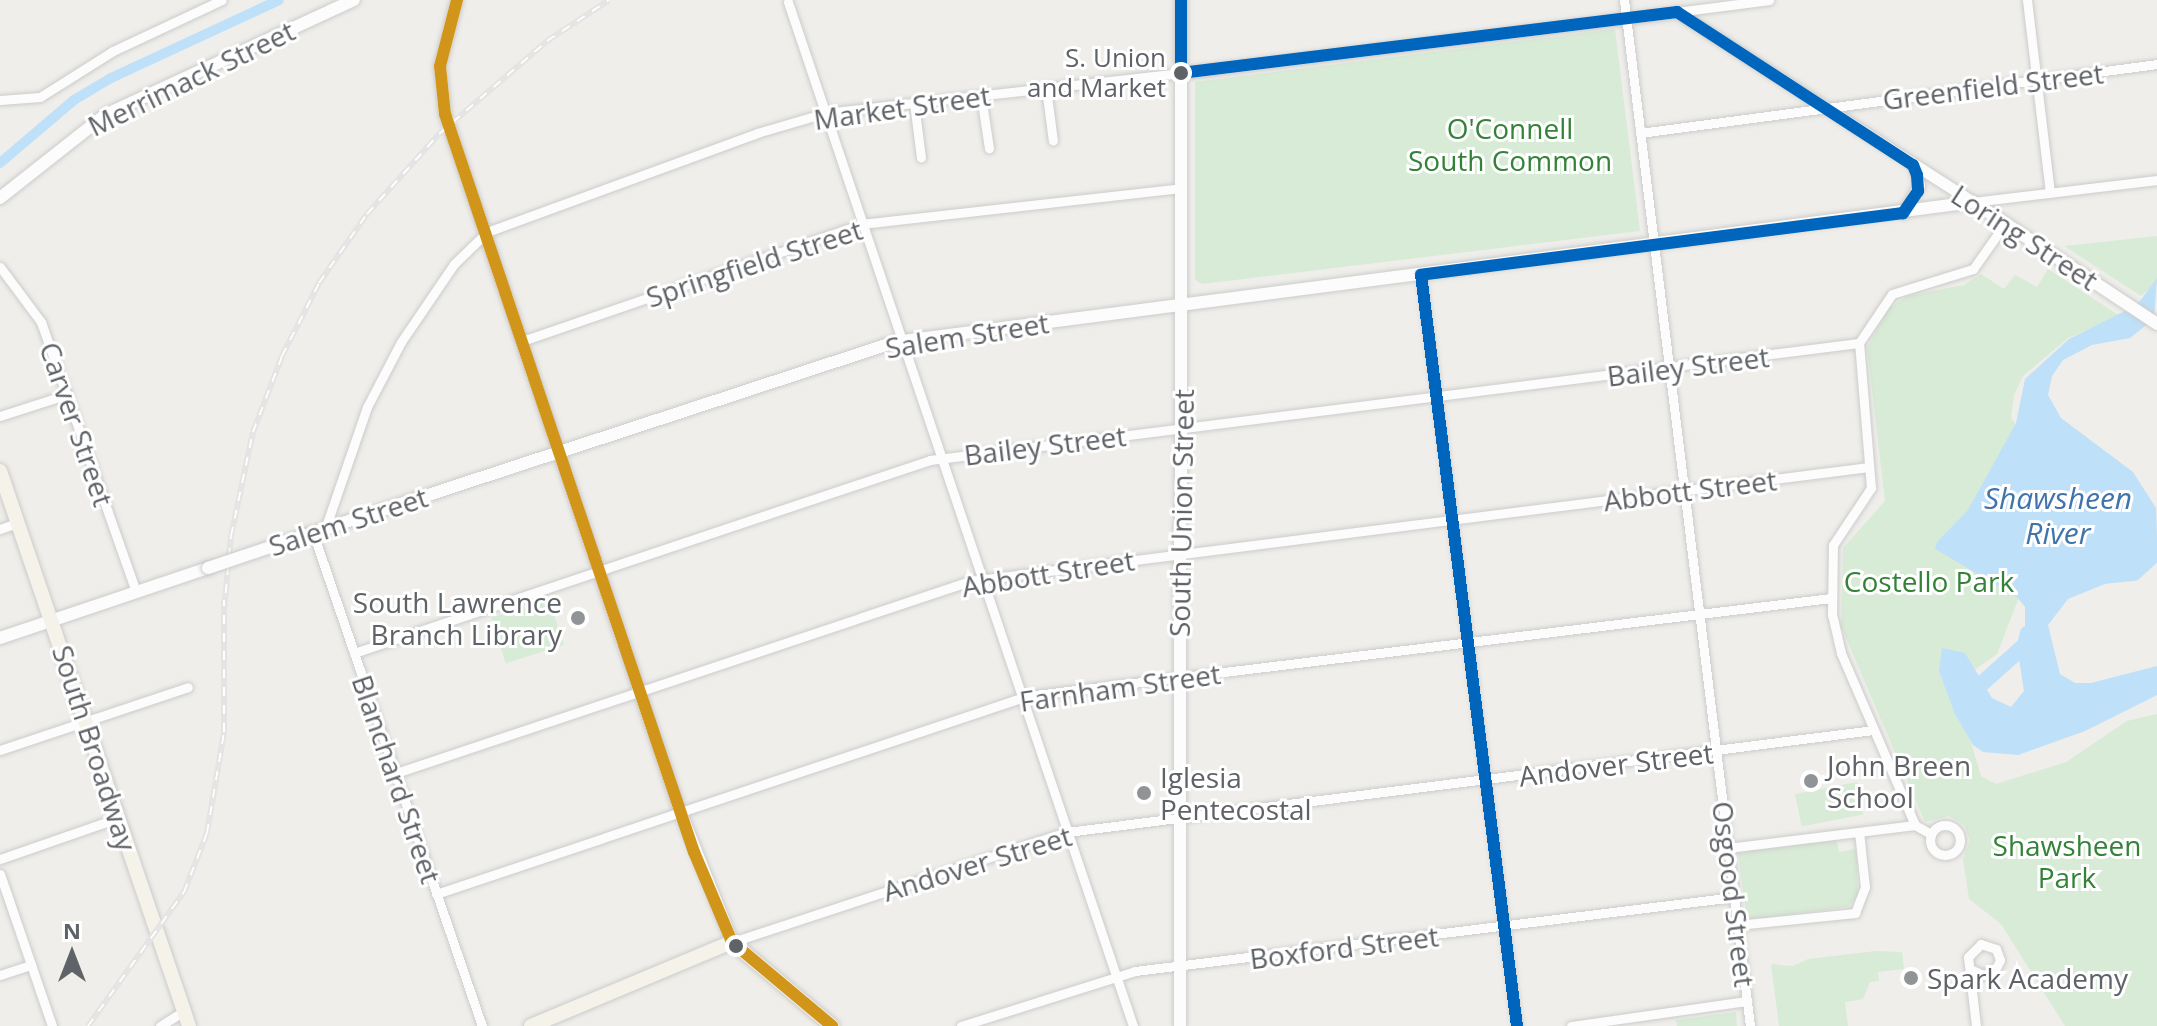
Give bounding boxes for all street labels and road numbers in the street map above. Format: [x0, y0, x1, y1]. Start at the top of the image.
street label: Merrimack Street [82, 13, 300, 143]
street label: Greenfield Street [1881, 56, 2105, 116]
street label: Market Street [811, 78, 993, 136]
street label: Loring Street [1945, 177, 2105, 297]
street label: Springfield Street [642, 212, 866, 314]
street label: Salem Street [883, 305, 1051, 365]
street label: Carver Street [33, 338, 121, 510]
street label: Bailey Street [1605, 339, 1771, 393]
street label: South Union Street [1162, 389, 1200, 637]
street label: Bailey Street [962, 418, 1128, 472]
street label: Abbott Street [1601, 463, 1779, 517]
street label: Salem Street [264, 480, 432, 562]
street label: Abbott Street [959, 543, 1137, 603]
street label: South Broadway [46, 641, 144, 855]
street label: Farnham Street [1017, 656, 1223, 718]
street label: Blanchard Street [346, 670, 448, 888]
street label: Andover Street [1517, 735, 1715, 793]
street label: Osgood Street [1706, 799, 1762, 989]
street label: Andover Street [879, 818, 1075, 908]
street label: Boxford Street [1248, 919, 1440, 975]

